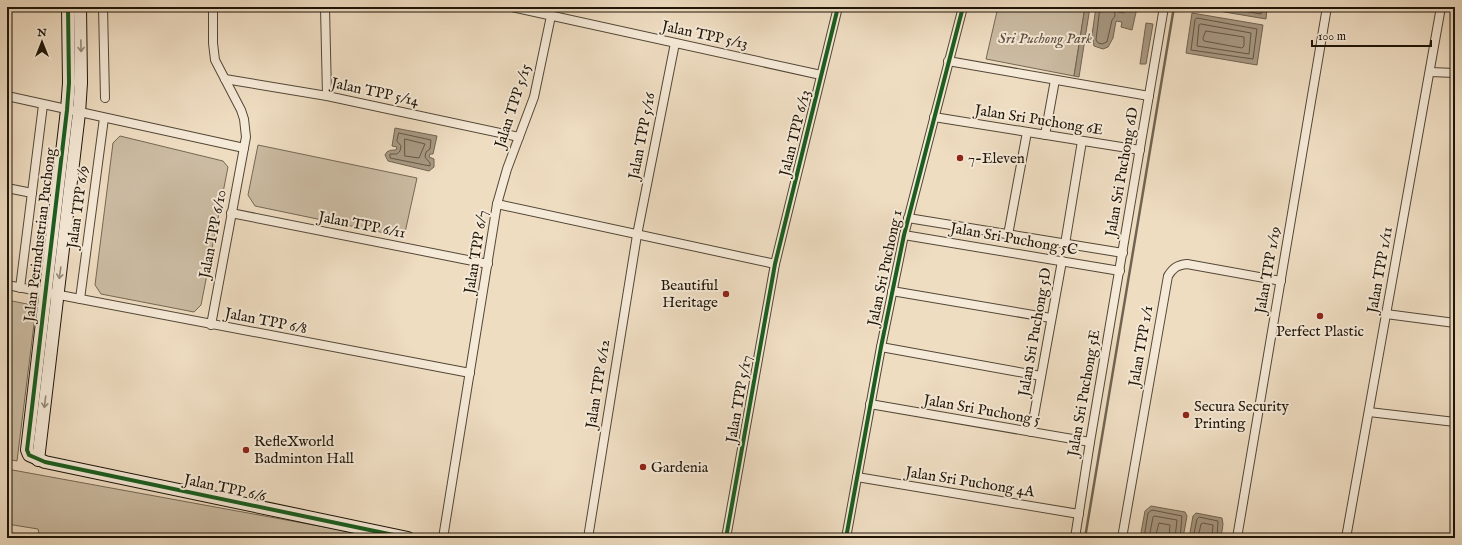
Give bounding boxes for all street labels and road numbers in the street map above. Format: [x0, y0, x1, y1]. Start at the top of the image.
street label: Jalan TPP 5/13 [658, 16, 750, 53]
street label: Jalan TPP 5/15 [490, 61, 536, 152]
street label: Jalan TPP 5/14 [327, 73, 421, 111]
street label: Jalan TPP 6/13 [775, 88, 815, 180]
street label: Jalan TPP 5/16 [624, 90, 660, 183]
street label: Jalan Sri Puchong 6E [972, 100, 1104, 140]
street label: Jalan Sri Puchong 6D [1101, 106, 1143, 240]
street label: Jalan Perindustrian Puchong [20, 146, 60, 325]
street label: Jalan TPP 6/9 [62, 164, 93, 252]
street label: Jalan TPP 6/10 [195, 188, 231, 282]
street label: Jalan TPP 6/11 [315, 207, 407, 243]
street label: Jalan Sri Puchong 1 [863, 208, 907, 330]
street label: Jalan TPP 6/7 [460, 209, 492, 297]
street label: Jalan Sri Puchong 5C [947, 218, 1079, 260]
street label: Jalan TPP 1/19 [1251, 225, 1285, 317]
street label: Jalan TPP 1/11 [1363, 225, 1397, 317]
street label: Jalan Sri Puchong 5D [1014, 266, 1056, 400]
street label: Jalan TPP 6/8 [221, 303, 309, 338]
street label: Jalan TPP 1/1 [1124, 304, 1157, 390]
street label: Jalan Sri Puchong 5E [1063, 328, 1105, 460]
street label: Jalan TPP 6/12 [581, 338, 614, 432]
street label: Jalan TPP 5/17 [722, 354, 756, 446]
street label: Jalan Sri Puchong 5 [920, 390, 1042, 430]
street label: Jalan Sri Puchong 4A [902, 462, 1037, 502]
street label: Jalan TPP 6/6 [180, 470, 268, 506]

